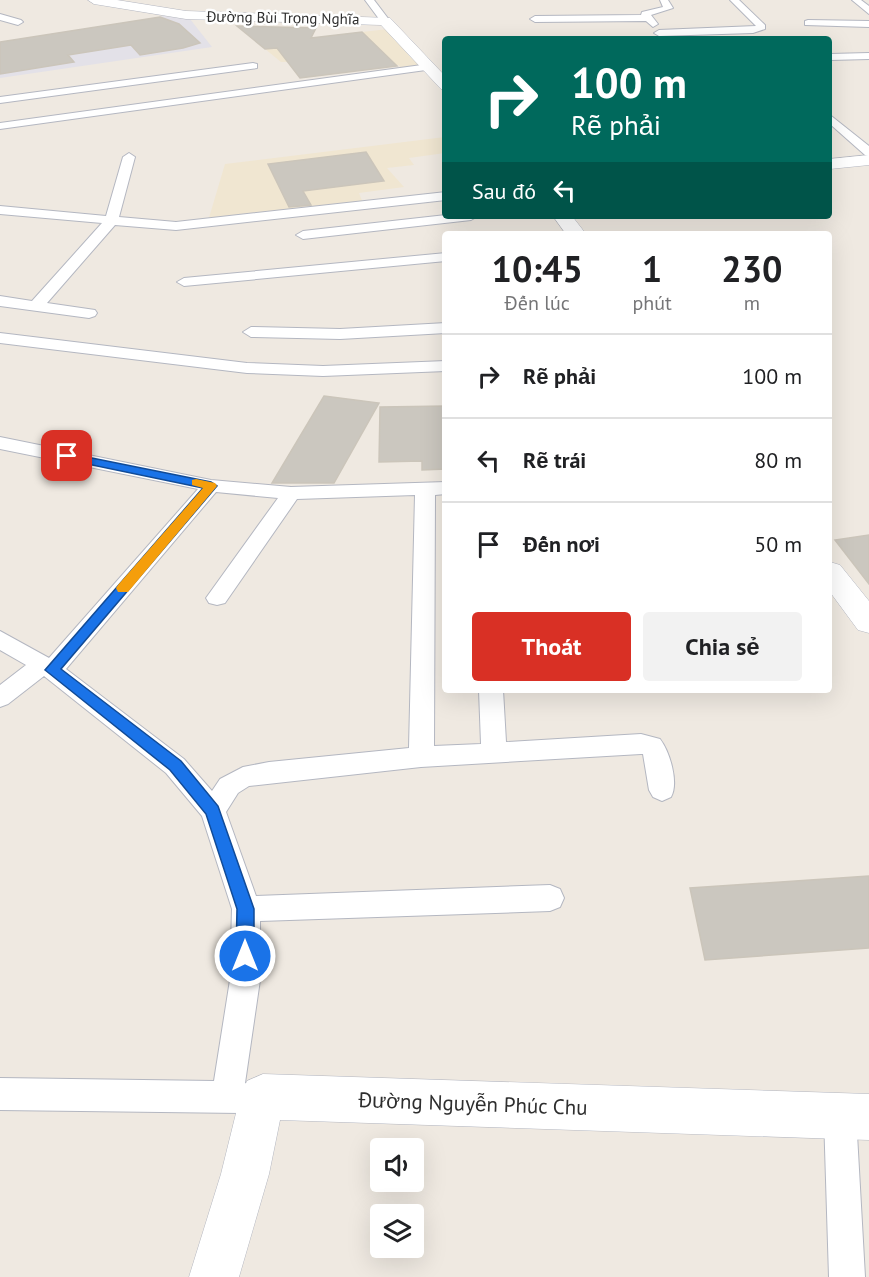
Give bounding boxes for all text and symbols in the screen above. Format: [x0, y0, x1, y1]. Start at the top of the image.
street label: Đường Bùi Trọng Nghĩa [205, 7, 360, 28]
text: 100 m [571, 55, 687, 110]
icon: right [472, 60, 550, 138]
text: Rẽ phải [571, 108, 661, 142]
icon: left [548, 174, 581, 207]
text: Sau đó [472, 177, 536, 205]
text: 10:45 [492, 245, 583, 292]
text: 1 [642, 245, 662, 292]
text: 230 [721, 245, 782, 292]
text: Đến lúc [505, 290, 570, 316]
text: phút [632, 290, 672, 316]
text: m [744, 290, 760, 316]
icon: right [472, 360, 505, 393]
text: Rẽ phải [523, 362, 596, 390]
text: 100 m [742, 362, 802, 390]
pin [41, 430, 92, 481]
icon: arrive [50, 439, 83, 472]
icon: left [472, 444, 505, 477]
text: Rẽ trái [523, 446, 586, 474]
text: 80 m [754, 446, 802, 474]
icon: arrive [472, 528, 505, 561]
text: Đến nơi [523, 530, 600, 558]
text: 50 m [754, 530, 802, 558]
button: Thoát [472, 612, 631, 681]
button: Chia sẻ [643, 612, 802, 681]
position arrow [213, 924, 277, 988]
street label: Đường Nguyễn Phúc Chu [357, 1086, 588, 1121]
map controls [370, 1138, 424, 1258]
button: sound [370, 1138, 424, 1192]
button: layers [370, 1204, 424, 1258]

